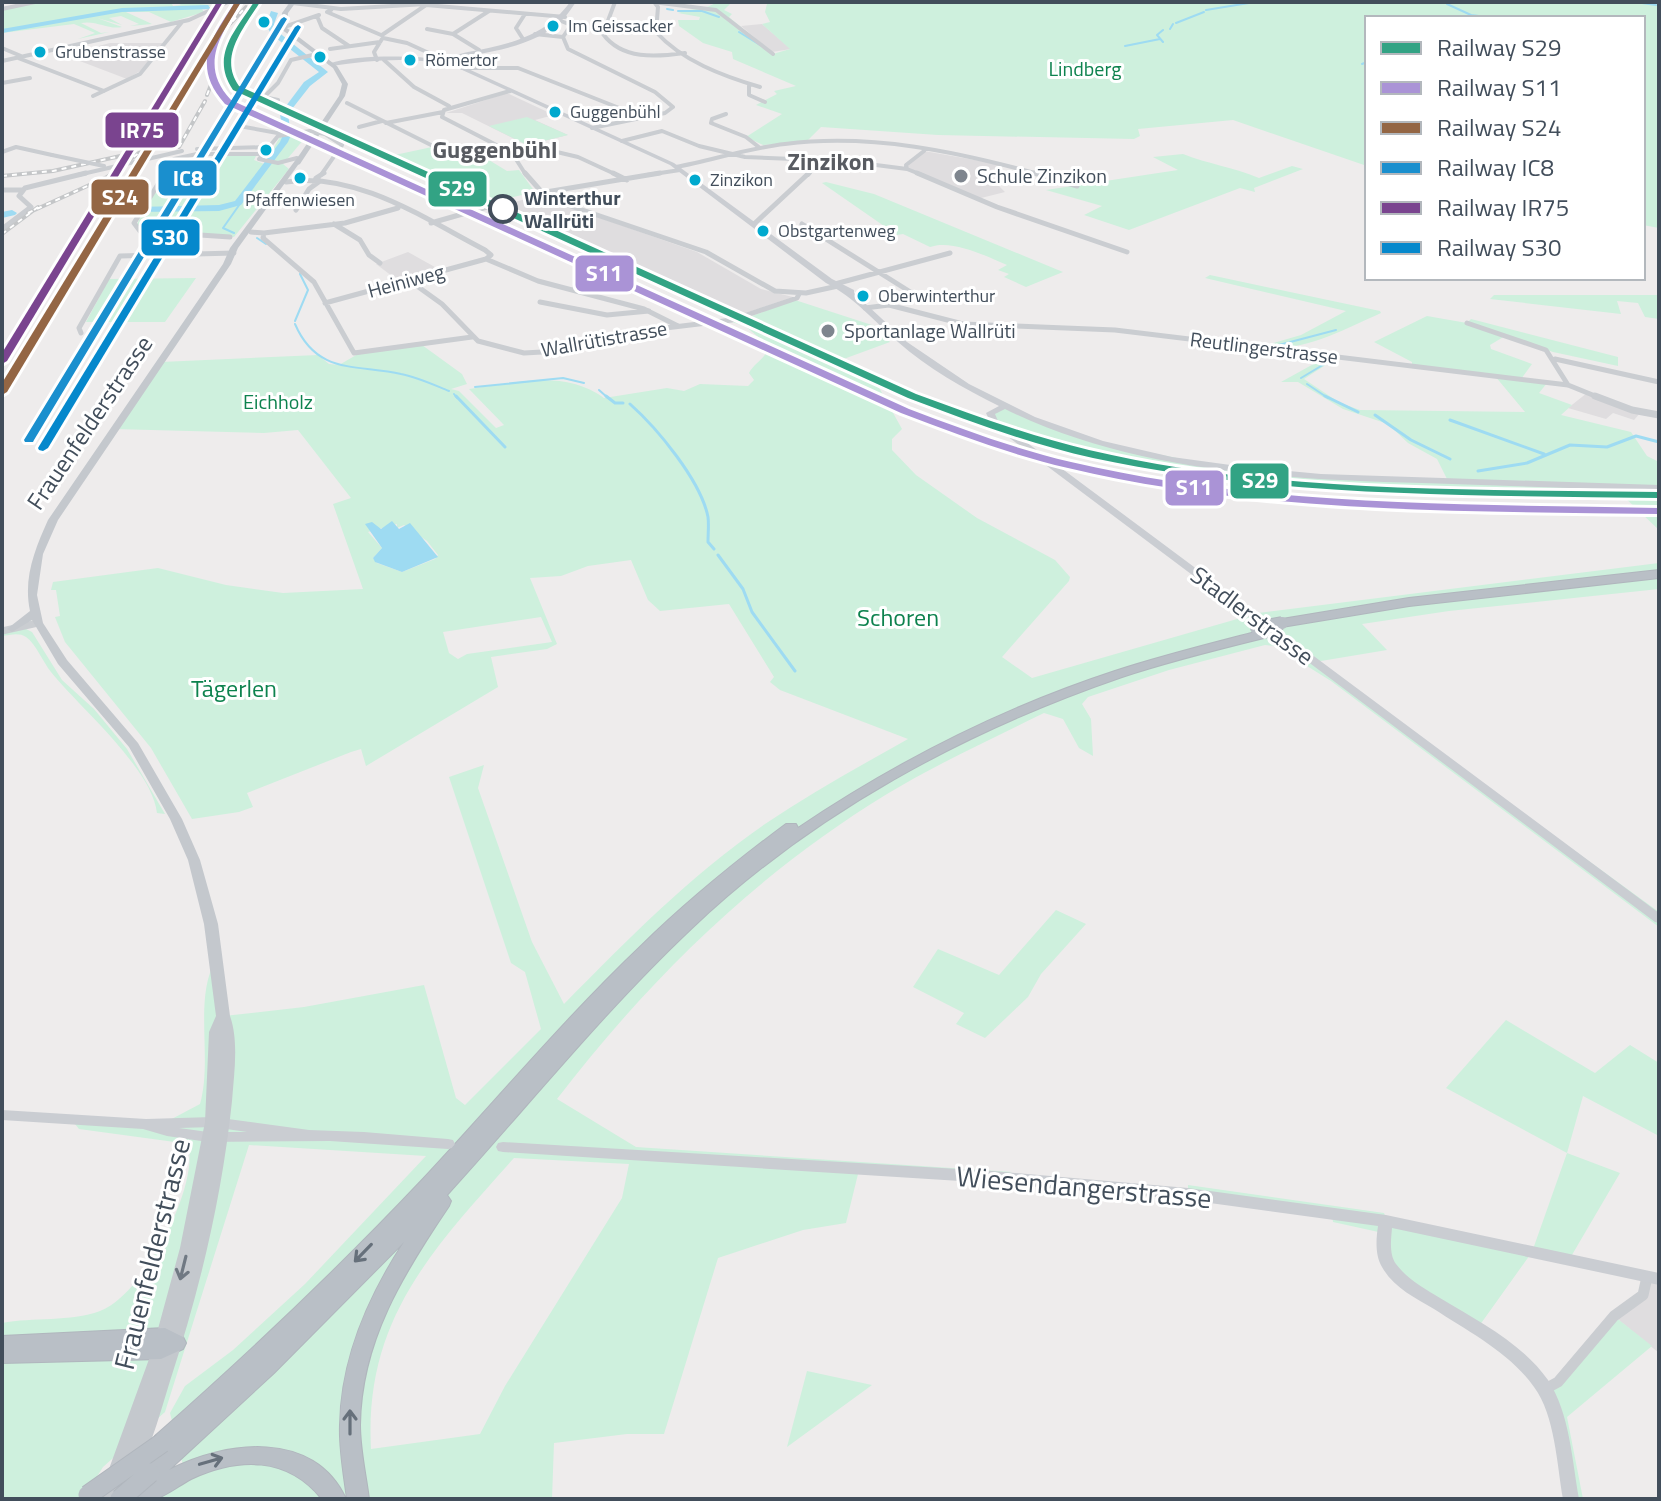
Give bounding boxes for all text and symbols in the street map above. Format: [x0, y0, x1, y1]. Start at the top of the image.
place label: Im Geissacker [568, 12, 673, 39]
unlabelled marker [256, 14, 272, 30]
legend [1365, 16, 1645, 280]
marker: Im Geissacker [545, 18, 561, 34]
text: Railway S29 [1437, 29, 1561, 65]
place label: Grubenstrasse [55, 38, 166, 65]
marker: Grubenstrasse [32, 44, 48, 60]
place label: Römertor [425, 46, 498, 73]
unlabelled marker [312, 49, 328, 65]
marker: Römertor [402, 52, 418, 68]
park label: Lindberg [1049, 53, 1121, 84]
text: Railway S11 [1437, 69, 1561, 105]
place label: Guggenbühl [570, 98, 661, 125]
marker: Guggenbühl [547, 104, 563, 120]
text: Railway S24 [1437, 109, 1561, 145]
line badge: IR75 [104, 111, 180, 149]
text: IR75 [120, 113, 164, 147]
district label: Guggenbühl [432, 131, 558, 167]
unlabelled marker [258, 142, 274, 158]
district label: Zinzikon [787, 143, 875, 179]
text: Railway IC8 [1437, 149, 1554, 185]
line badge: IC8 [157, 159, 218, 197]
place label: Schule Zinzikon [977, 160, 1107, 191]
text: IC8 [173, 161, 203, 195]
place label: Zinzikon [710, 166, 773, 193]
marker: Schule Zinzikon [952, 167, 970, 185]
marker: Pfaffenwiesen [292, 170, 308, 186]
line badge: S29 [427, 170, 488, 208]
text: S29 [439, 171, 475, 205]
marker: Zinzikon [687, 172, 703, 188]
line badge: S24 [90, 178, 150, 216]
text: S24 [102, 180, 138, 214]
place label: Winterthur Wallrüti [524, 182, 621, 236]
place label: Pfaffenwiesen [245, 186, 355, 213]
text: Railway IR75 [1437, 189, 1569, 225]
marker: Winterthur Wallrüti [489, 195, 517, 223]
place label: Obstgartenweg [778, 217, 896, 244]
line badge: S30 [140, 218, 201, 257]
text: S30 [152, 220, 188, 254]
marker: Obstgartenweg [755, 223, 771, 239]
text: Railway S30 [1437, 229, 1561, 265]
line badge: S11 [574, 254, 635, 293]
street label: Heiniweg [364, 255, 448, 306]
text: S11 [586, 256, 622, 290]
place label: Oberwinterthur [878, 282, 995, 309]
marker: Oberwinterthur [855, 288, 871, 304]
street label: Wallrütistrasse [538, 312, 669, 365]
place label: Sportanlage Wallrüti [844, 315, 1016, 346]
marker: Sportanlage Wallrüti [819, 322, 837, 340]
street label: Reutlingerstrasse [1188, 323, 1340, 372]
street label: Frauenfelderstrasse [17, 328, 161, 517]
park label: Eichholz [243, 386, 313, 417]
line badge: S29 [1229, 462, 1290, 500]
text: S29 [1242, 463, 1278, 497]
line badge: S11 [1164, 469, 1225, 507]
text: S11 [1176, 470, 1212, 504]
street label: Stadlerstrasse [1183, 557, 1322, 674]
park label: Schoren [857, 599, 939, 635]
park label: Tägerlen [191, 670, 277, 706]
street label: Frauenfelderstrasse [102, 1134, 201, 1374]
street label: Wiesendangerstrasse [955, 1154, 1213, 1219]
one-way arrow [354, 1243, 373, 1262]
one-way arrow [174, 1254, 189, 1280]
one-way arrow [342, 1409, 358, 1436]
one-way arrow [197, 1453, 223, 1468]

